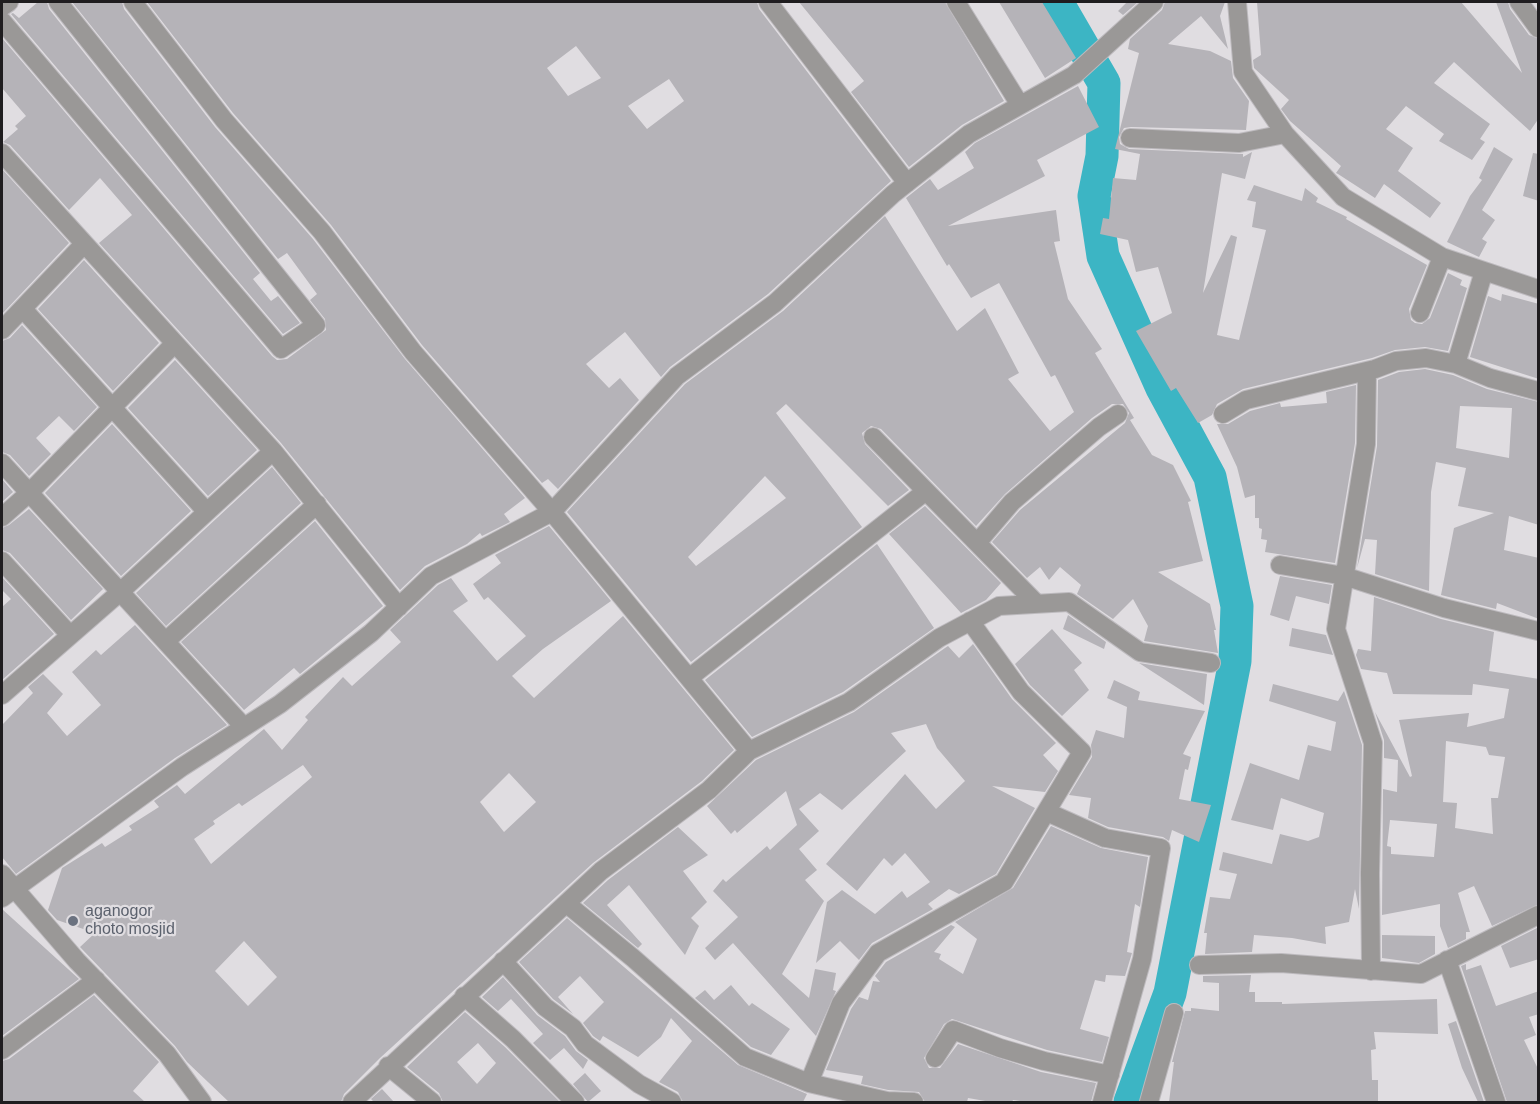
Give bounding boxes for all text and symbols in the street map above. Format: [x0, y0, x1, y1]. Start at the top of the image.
place label: aganogor choto mosjid [85, 902, 175, 940]
marker: aganogor choto mosjid [66, 914, 80, 928]

